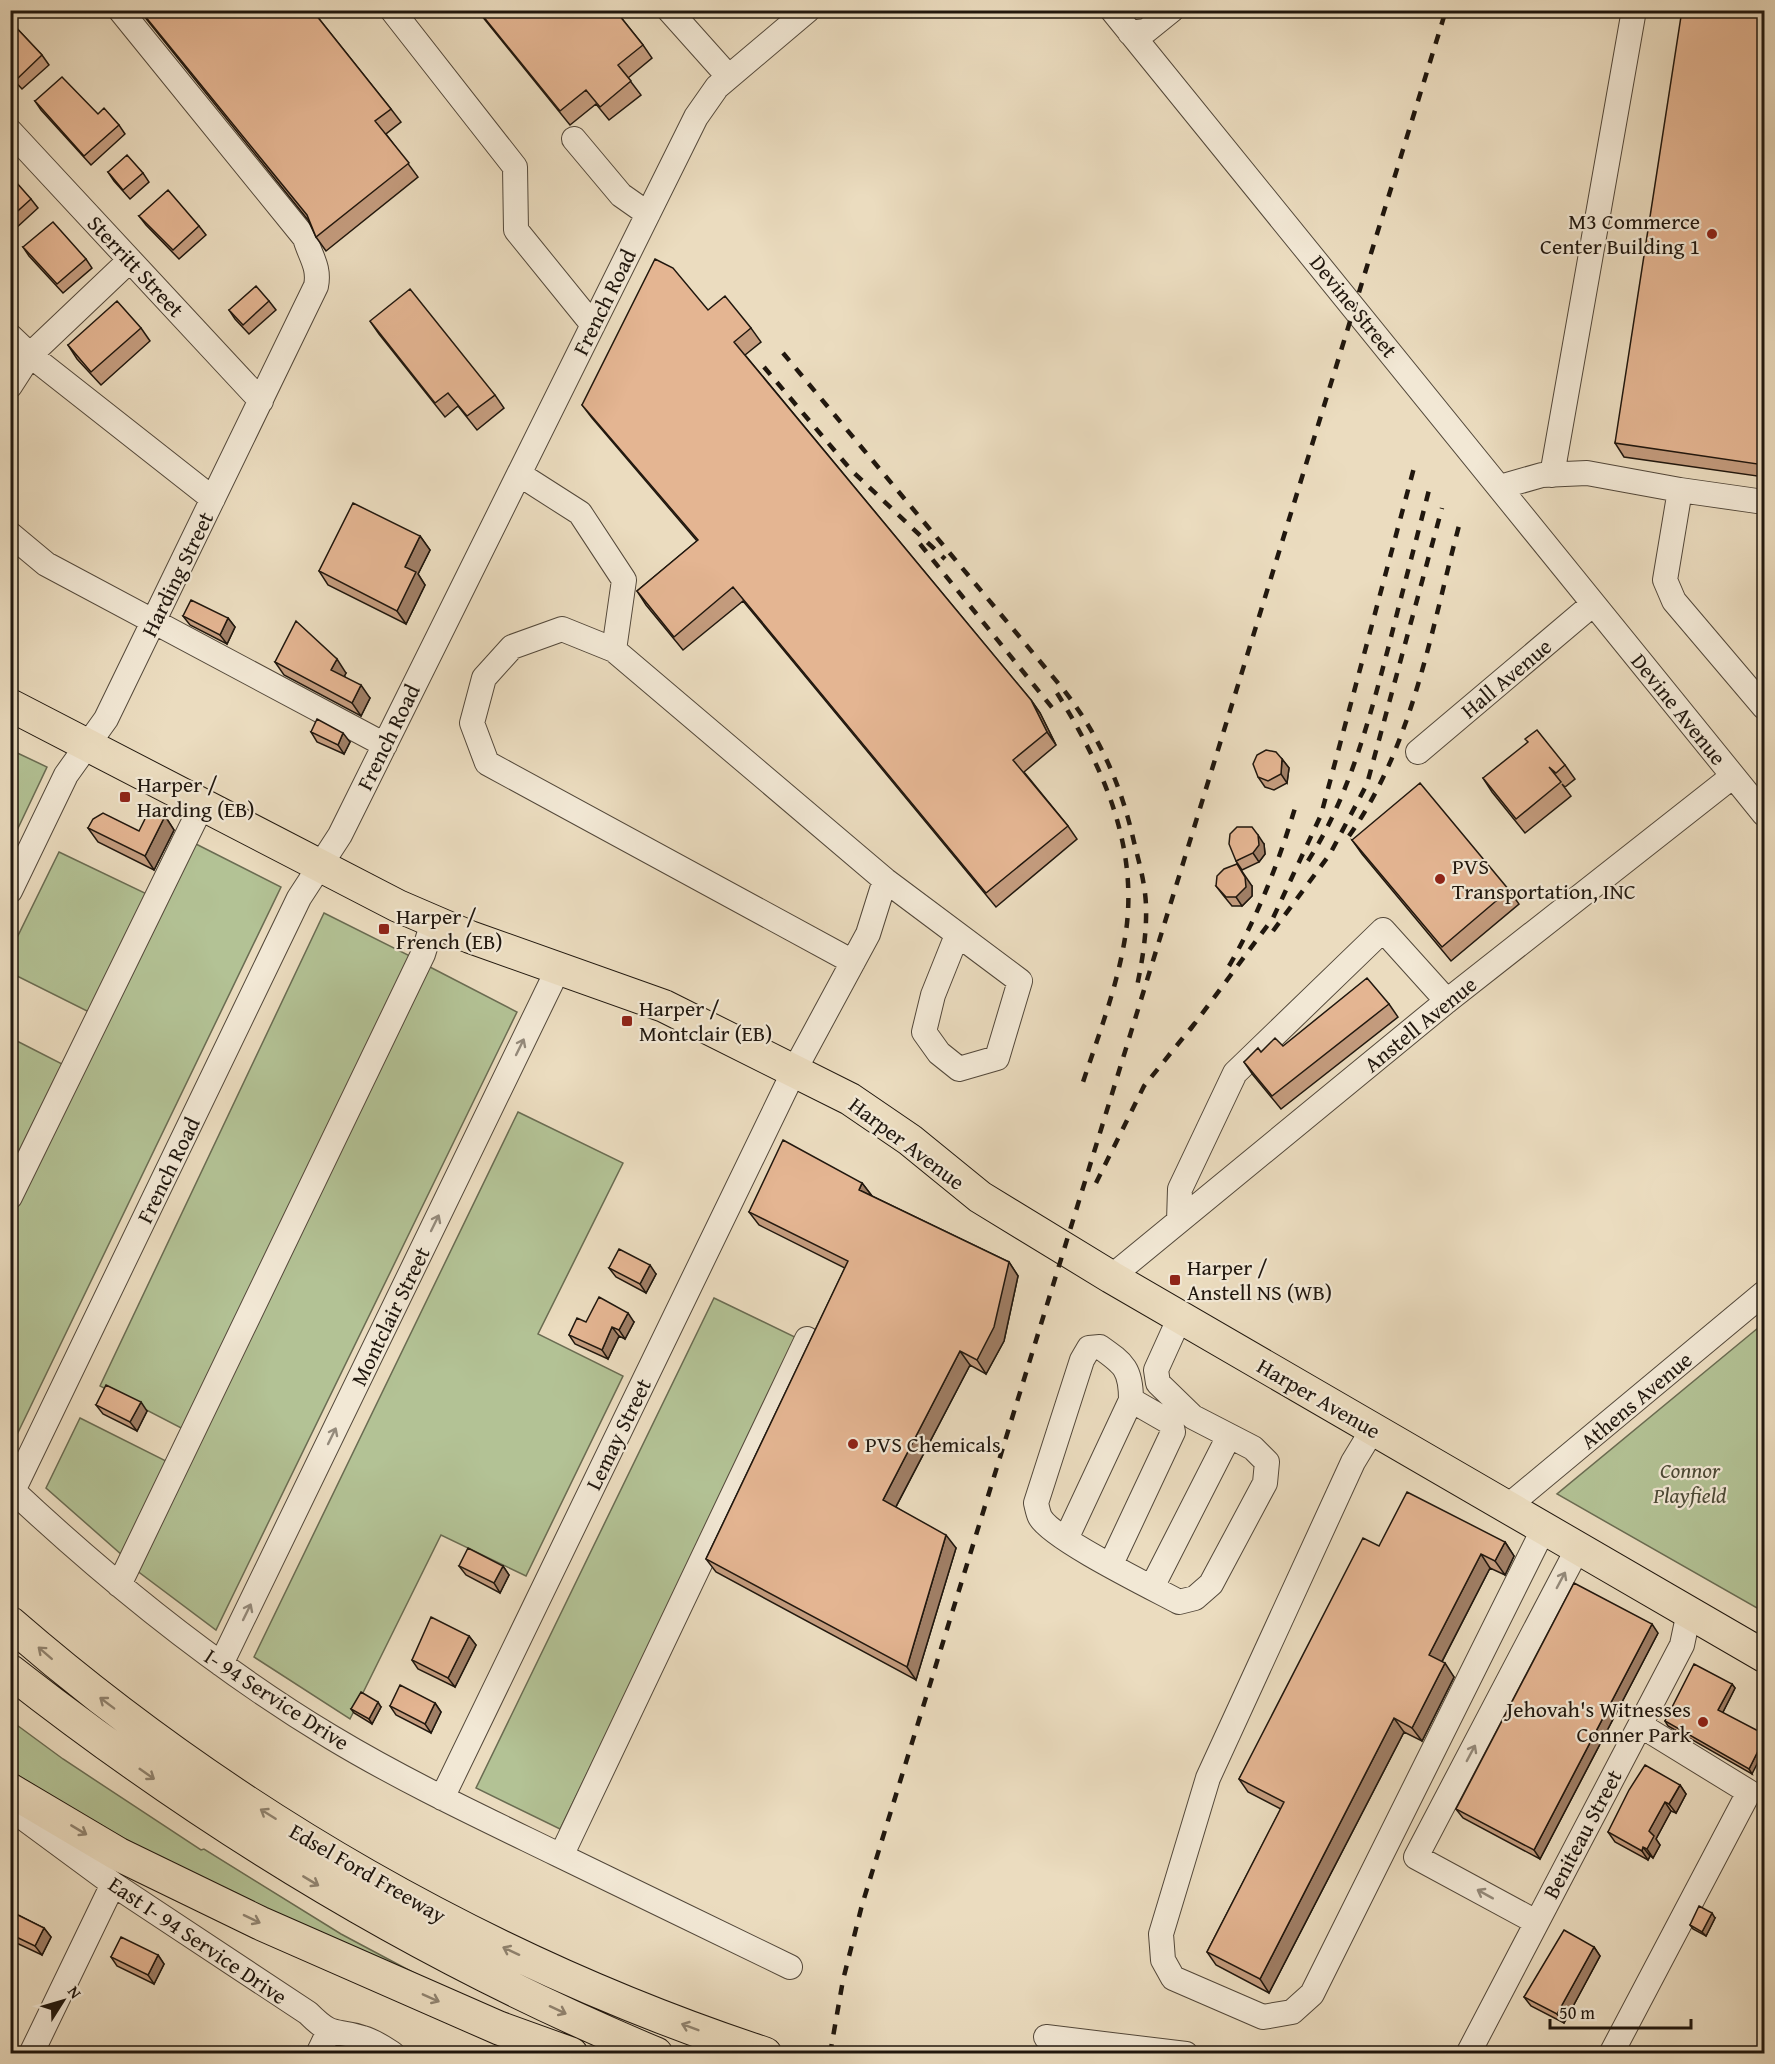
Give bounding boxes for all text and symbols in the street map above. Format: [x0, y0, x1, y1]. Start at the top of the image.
place label: M3 Commerce Center Building 1 [1540, 205, 1700, 262]
street label: Sterritt Street [80, 208, 192, 324]
marker: M3 Commerce Center Building 1 [1705, 227, 1719, 241]
street label: French Road [564, 243, 644, 361]
street label: Devine Street [1303, 248, 1406, 364]
street label: Harding Street [133, 506, 221, 642]
street label: Hall Avenue [1454, 630, 1558, 726]
street label: Devine Avenue [1624, 646, 1734, 772]
street label: French Road [348, 678, 428, 796]
place label: Harper / Harding (EB) [137, 768, 255, 825]
marker: Harper / Harding (EB) [118, 790, 132, 804]
place label: PVS Transportation, INC [1452, 850, 1636, 907]
marker: PVS Transportation, INC [1433, 872, 1447, 886]
place label: Harper / French (EB) [396, 900, 503, 957]
marker: Harper / French (EB) [377, 922, 391, 936]
street label: Anstell Avenue [1357, 968, 1483, 1080]
place label: Harper / Montclair (EB) [639, 992, 772, 1049]
marker: Harper / Montclair (EB) [620, 1014, 634, 1028]
one-way arrow [515, 1039, 527, 1057]
street label: Harper Avenue [842, 1089, 972, 1197]
street label: French Road [128, 1111, 208, 1229]
one-way arrow [430, 1214, 442, 1232]
street label: Montclair Street [342, 1241, 438, 1391]
place label: Harper / Anstell NS (WB) [1187, 1251, 1332, 1308]
marker: Harper / Anstell NS (WB) [1168, 1273, 1182, 1287]
street label: Athens Avenue [1573, 1344, 1699, 1456]
street label: Harper Avenue [1251, 1350, 1387, 1446]
street label: Lemay Street [577, 1372, 659, 1495]
one-way arrow [326, 1427, 338, 1445]
place label: PVS Chemicals [865, 1428, 1001, 1460]
marker: PVS Chemicals [846, 1437, 860, 1451]
park label: Connor Playfield [1652, 1454, 1727, 1511]
one-way arrow [1556, 1572, 1568, 1590]
one-way arrow [241, 1603, 253, 1621]
street label: I- 94 Service Drive [198, 1640, 356, 1758]
one-way arrow [38, 1646, 53, 1660]
place label: Jehovah's Witnesses Conner Park [1503, 1693, 1692, 1750]
one-way arrow [100, 1697, 116, 1710]
marker: Jehovah's Witnesses Conner Park [1696, 1715, 1710, 1729]
one-way arrow [1465, 1745, 1477, 1762]
street label: Beniteau Street [1534, 1763, 1630, 1904]
one-way arrow [139, 1768, 155, 1780]
one-way arrow [260, 1808, 277, 1820]
street label: Edsel Ford Freeway [284, 1815, 452, 1931]
one-way arrow [70, 1825, 87, 1837]
street label: East I- 94 Service Drive [102, 1868, 294, 2012]
one-way arrow [302, 1875, 319, 1887]
one-way arrow [1476, 1888, 1494, 1899]
one-way arrow [243, 1914, 261, 1926]
one-way arrow [502, 1944, 520, 1956]
north arrow [33, 1971, 93, 2031]
text: N [62, 1980, 88, 2004]
scale bar [1550, 1992, 1691, 2030]
one-way arrow [421, 1993, 439, 2004]
text: 50 m [1559, 1999, 1595, 2026]
one-way arrow [548, 2005, 566, 2016]
one-way arrow [681, 2021, 700, 2032]

